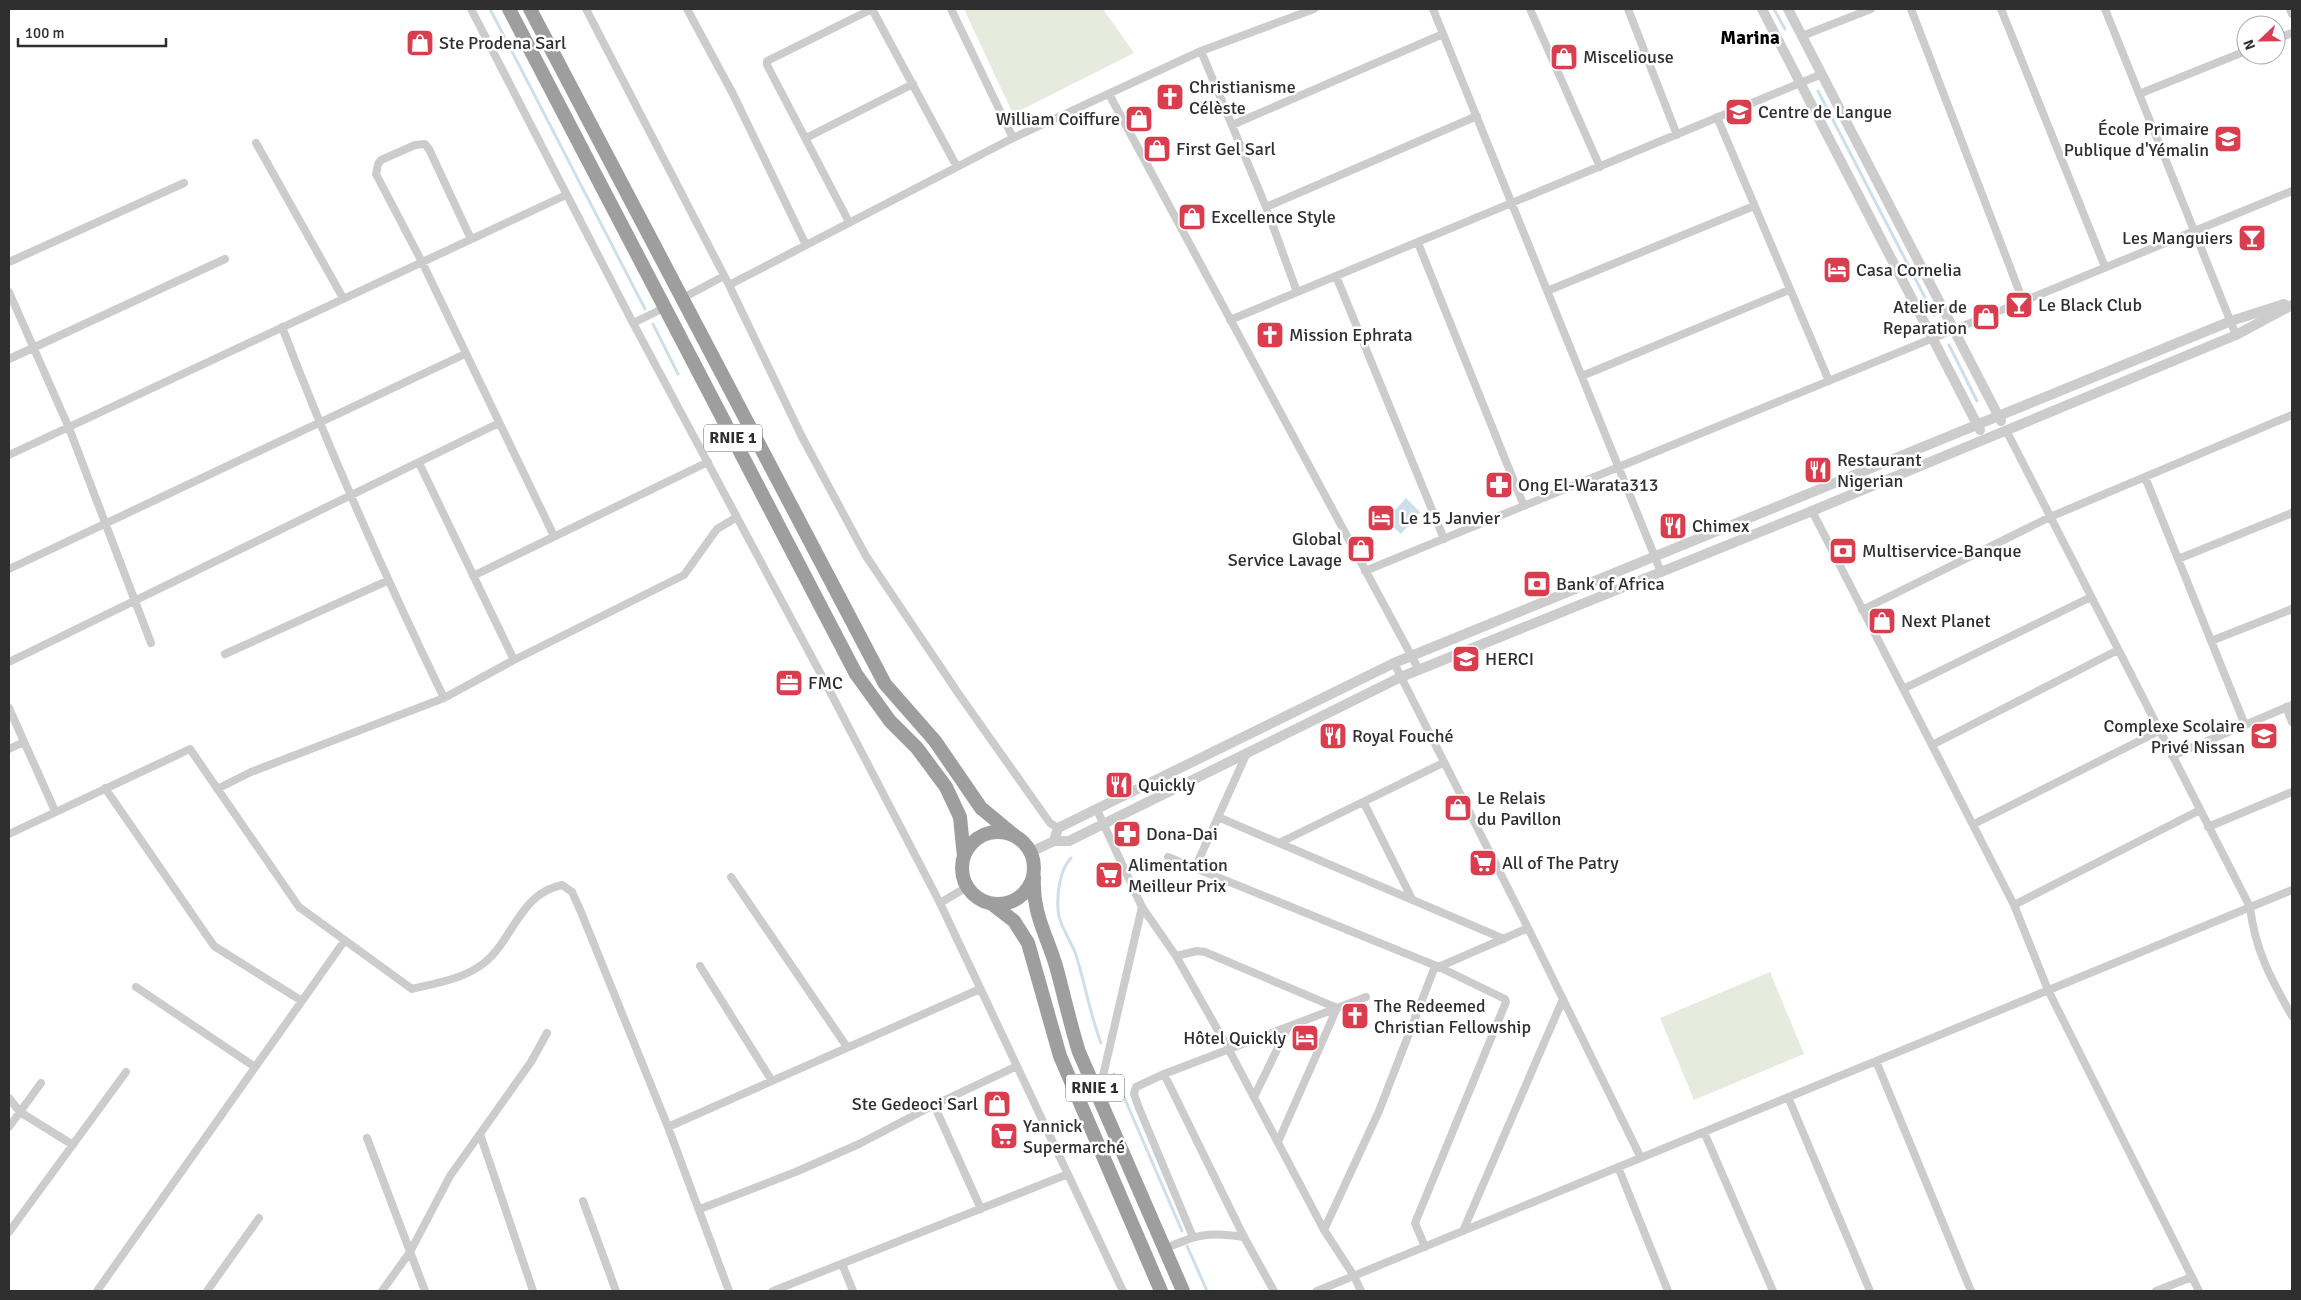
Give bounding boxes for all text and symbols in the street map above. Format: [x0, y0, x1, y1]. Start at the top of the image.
scale bar [18, 15, 165, 47]
north arrow [2236, 15, 2286, 65]
text: 100 m [25, 24, 65, 42]
district label: Marina [1720, 26, 1780, 50]
shop icon: Ste Prodena Sarl [405, 28, 435, 58]
place label: Ste Prodena Sarl [439, 32, 566, 54]
text: N [2240, 37, 2259, 52]
shop icon: Misceliouse [1549, 42, 1579, 72]
place label: Misceliouse [1583, 46, 1674, 68]
place label: Christianisme Célèste [1189, 76, 1296, 119]
church icon: Christianisme Célèste [1155, 82, 1185, 112]
school or university icon: Centre de Langue [1724, 97, 1754, 127]
place label: Centre de Langue [1758, 101, 1892, 123]
shop icon: William Coiffure [1124, 104, 1154, 134]
place label: William Coiffure [996, 108, 1120, 130]
place label: École Primaire Publique d'Yémalin [2064, 118, 2209, 161]
school or university icon: École Primaire Publique d'Yémalin [2213, 124, 2243, 154]
shop icon: First Gel Sarl [1142, 134, 1172, 164]
place label: First Gel Sarl [1176, 138, 1276, 160]
shop icon: Excellence Style [1177, 202, 1207, 232]
place label: Excellence Style [1211, 206, 1336, 228]
bar icon: Les Manguiers [2237, 223, 2267, 253]
place label: Les Manguiers [2122, 227, 2233, 249]
hotel icon: Casa Cornelia [1822, 255, 1852, 285]
place label: Casa Cornelia [1856, 259, 1962, 281]
bar icon: Le Black Club [2004, 290, 2034, 320]
place label: Le Black Club [2038, 294, 2142, 316]
place label: Atelier de Reparation [1883, 296, 1967, 339]
shop icon: Atelier de Reparation [1971, 302, 2001, 332]
church icon: Mission Ephrata [1255, 320, 1285, 350]
place label: Mission Ephrata [1289, 324, 1413, 346]
road number: RNIE 1 [704, 424, 762, 452]
place label: Restaurant Nigerian [1837, 449, 1921, 492]
restaurant icon: Restaurant Nigerian [1803, 455, 1833, 485]
pharmacy icon: Ong El-Warata313 [1484, 470, 1514, 500]
place label: Ong El-Warata313 [1518, 474, 1659, 496]
hotel icon: Le 15 Janvier [1366, 503, 1396, 533]
place label: Le 15 Janvier [1400, 507, 1500, 529]
restaurant icon: Chimex [1658, 511, 1688, 541]
place label: Chimex [1692, 515, 1750, 537]
place label: Global Service Lavage [1228, 528, 1342, 571]
shop icon: Global Service Lavage [1346, 534, 1376, 564]
bank icon: Multiservice-Banque [1828, 536, 1858, 566]
place label: Multiservice-Banque [1862, 540, 2021, 562]
bank icon: Bank of Africa [1522, 569, 1552, 599]
place label: Bank of Africa [1556, 573, 1665, 595]
shop icon: Next Planet [1867, 606, 1897, 636]
place label: Next Planet [1901, 610, 1991, 632]
school or university icon: HERCI [1451, 644, 1481, 674]
place label: HERCI [1485, 648, 1534, 670]
office icon: FMC [774, 668, 804, 698]
place label: FMC [808, 672, 843, 694]
place label: Complexe Scolaire Privé Nissan [2104, 715, 2245, 758]
restaurant icon: Royal Fouché [1318, 721, 1348, 751]
school or university icon: Complexe Scolaire Privé Nissan [2249, 721, 2279, 751]
place label: Royal Fouché [1352, 725, 1454, 747]
restaurant icon: Quickly [1104, 770, 1134, 800]
place label: Quickly [1138, 774, 1196, 796]
place label: Le Relais du Pavillon [1477, 787, 1561, 830]
shop icon: Le Relais du Pavillon [1443, 793, 1473, 823]
pharmacy icon: Dona-Dai [1112, 819, 1142, 849]
place label: Dona-Dai [1146, 823, 1218, 845]
supermarket icon: All of The Patry [1468, 848, 1498, 878]
place label: All of The Patry [1502, 852, 1619, 874]
place label: Alimentation Meilleur Prix [1128, 854, 1228, 897]
supermarket icon: Alimentation Meilleur Prix [1094, 860, 1124, 890]
place label: The Redeemed Christian Fellowship [1374, 995, 1531, 1038]
church icon: The Redeemed Christian Fellowship [1340, 1001, 1370, 1031]
hotel icon: Hôtel Quickly [1290, 1023, 1320, 1053]
place label: Hôtel Quickly [1183, 1027, 1287, 1049]
road number: RNIE 1 [1066, 1074, 1124, 1102]
shop icon: Ste Gedeoci Sarl [982, 1089, 1012, 1119]
place label: Ste Gedeoci Sarl [852, 1093, 978, 1115]
place label: Yannick Supermarché [1023, 1115, 1125, 1158]
supermarket icon: Yannick Supermarché [989, 1121, 1019, 1151]

